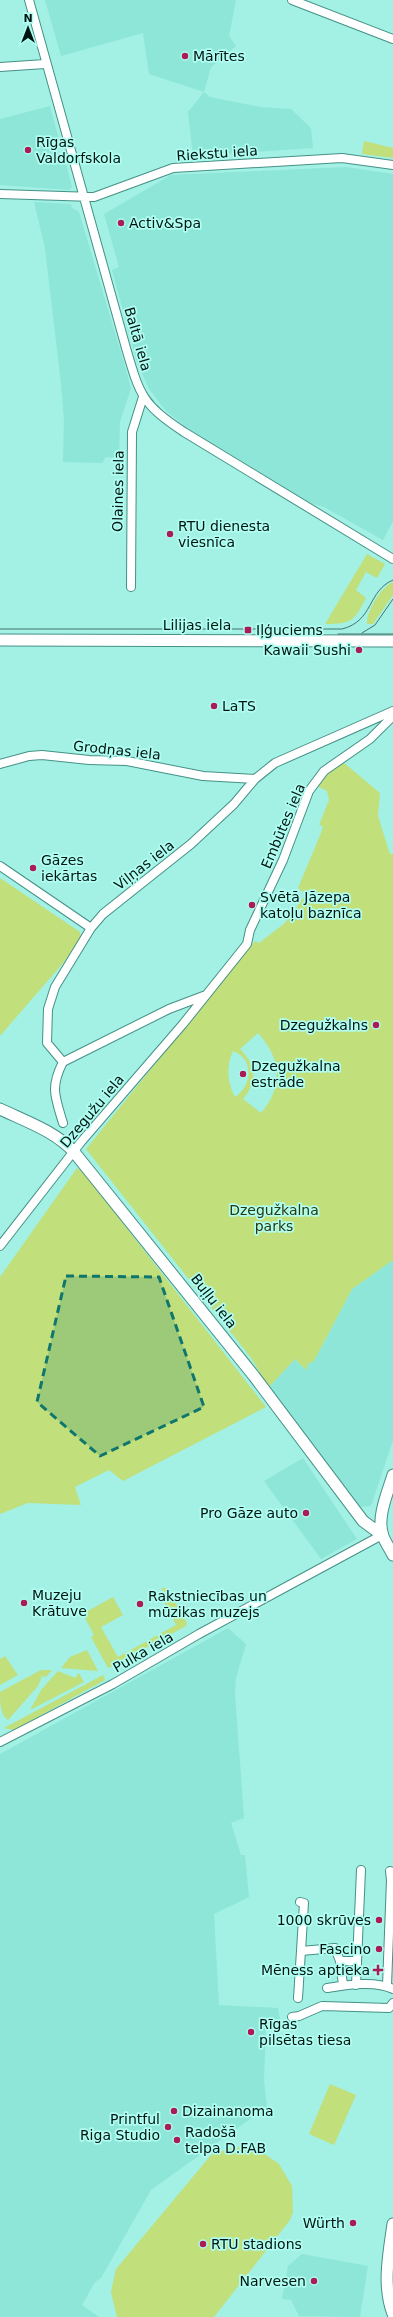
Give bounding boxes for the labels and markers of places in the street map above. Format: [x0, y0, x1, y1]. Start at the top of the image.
place label: Mārītes [193, 48, 245, 64]
marker: Mārītes [180, 51, 190, 61]
place label: Rīgas Valdorfskola [36, 134, 121, 166]
marker: Rīgas Valdorfskola [23, 145, 33, 155]
place label: Activ&Spa [129, 215, 201, 231]
marker: Activ&Spa [116, 218, 126, 228]
place label: RTU dienesta viesnīca [178, 518, 270, 550]
marker: RTU dienesta viesnīca [165, 529, 175, 539]
place label: Iļģuciems [256, 622, 323, 639]
marker: Iļģuciems [243, 625, 253, 635]
place label: Kawaii Sushi [263, 642, 351, 658]
marker: Kawaii Sushi [354, 645, 364, 655]
place label: LaTS [222, 698, 256, 714]
marker: LaTS [209, 701, 219, 711]
place label: Gāzes iekārtas [41, 852, 97, 884]
marker: Gāzes iekārtas [28, 863, 38, 873]
place label: Svētā Jāzepa katoļu baznīca [260, 889, 362, 922]
marker: Svētā Jāzepa katoļu baznīca [247, 900, 257, 910]
place label: Dzegužkalns [280, 1017, 368, 1033]
marker: Dzegužkalns [371, 1020, 381, 1030]
place label: Dzegužkalna estrāde [251, 1058, 341, 1090]
marker: Dzegužkalna estrāde [238, 1069, 248, 1079]
place label: Pro Gāze auto [200, 1505, 298, 1521]
marker: Pro Gāze auto [301, 1508, 311, 1518]
place label: Muzeju Krātuve [32, 1587, 87, 1619]
place label: Rakstniecības un mūzikas muzejs [148, 1588, 267, 1620]
marker: Muzeju Krātuve [19, 1598, 29, 1608]
marker: Rakstniecības un mūzikas muzejs [135, 1599, 145, 1609]
place label: 1000 skrūves [277, 1912, 371, 1928]
marker: 1000 skrūves [374, 1915, 384, 1925]
place label: Fascino [319, 1941, 371, 1957]
marker: Fascino [374, 1944, 384, 1954]
place label: Mēness aptieka [261, 1962, 370, 1978]
marker: Mēness aptieka [373, 1965, 383, 1975]
place label: Rīgas pilsētas tiesa [259, 2016, 351, 2048]
marker: Rīgas pilsētas tiesa [246, 2027, 256, 2037]
place label: Dizainanoma [182, 2103, 274, 2119]
marker: Dizainanoma [169, 2106, 179, 2116]
place label: Printful Riga Studio [80, 2111, 160, 2143]
marker: Printful Riga Studio [163, 2122, 173, 2132]
place label: Radošā telpa D.FAB [185, 2124, 266, 2156]
marker: Radošā telpa D.FAB [172, 2135, 182, 2145]
place label: Würth [303, 2215, 345, 2231]
marker: Würth [348, 2218, 358, 2228]
place label: RTU stadions [211, 2236, 302, 2252]
marker: RTU stadions [198, 2239, 208, 2249]
place label: Narvesen [240, 2273, 306, 2289]
marker: Narvesen [309, 2276, 319, 2286]

